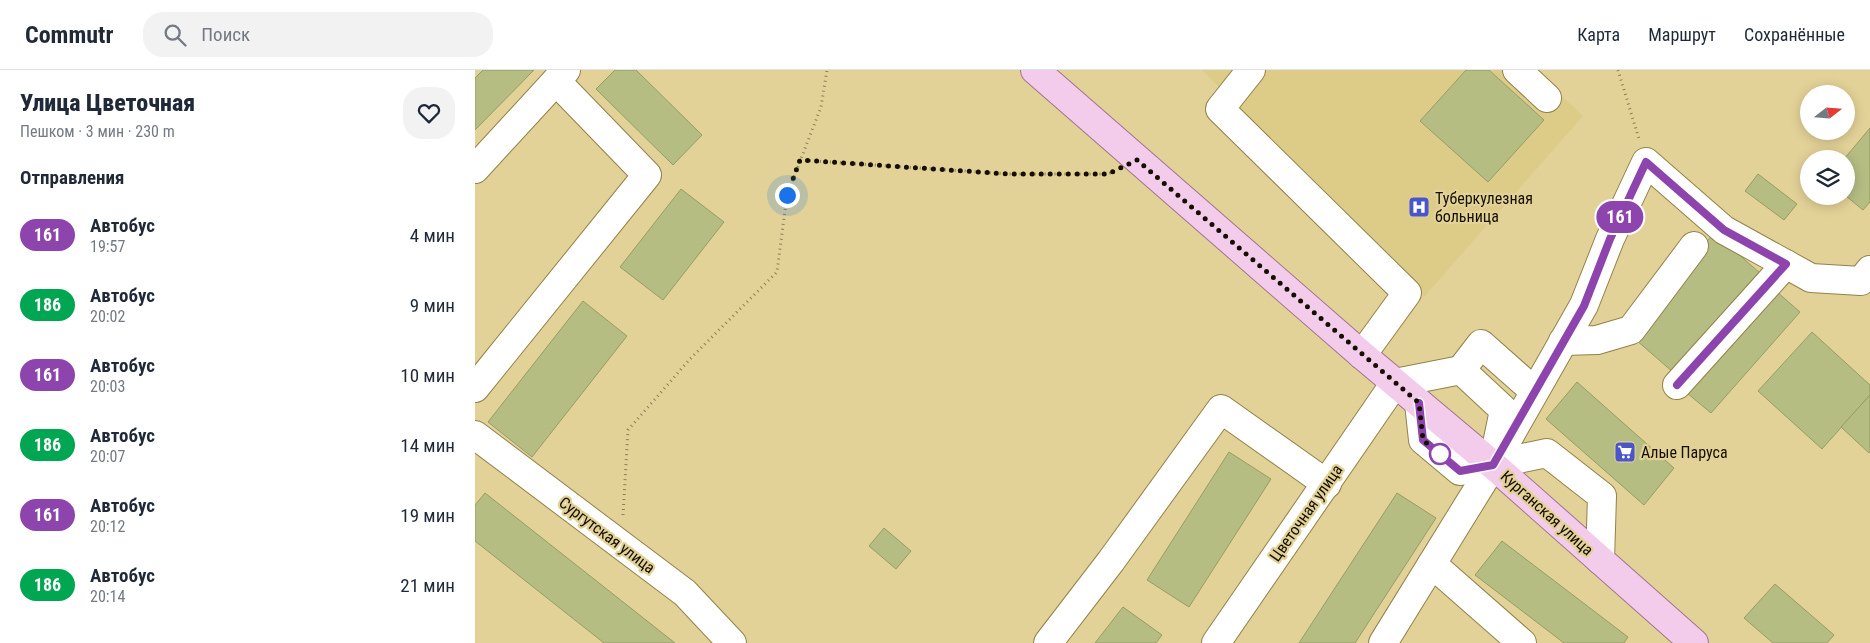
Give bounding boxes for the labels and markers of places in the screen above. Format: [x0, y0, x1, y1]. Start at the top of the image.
place label: Туберкулезная больница [1435, 189, 1533, 226]
hospital icon: Туберкулезная больница [1407, 195, 1431, 219]
supermarket icon: Алые Паруса [1613, 440, 1637, 464]
unlabelled marker [1429, 443, 1451, 465]
place label: Алые Паруса [1641, 443, 1728, 462]

